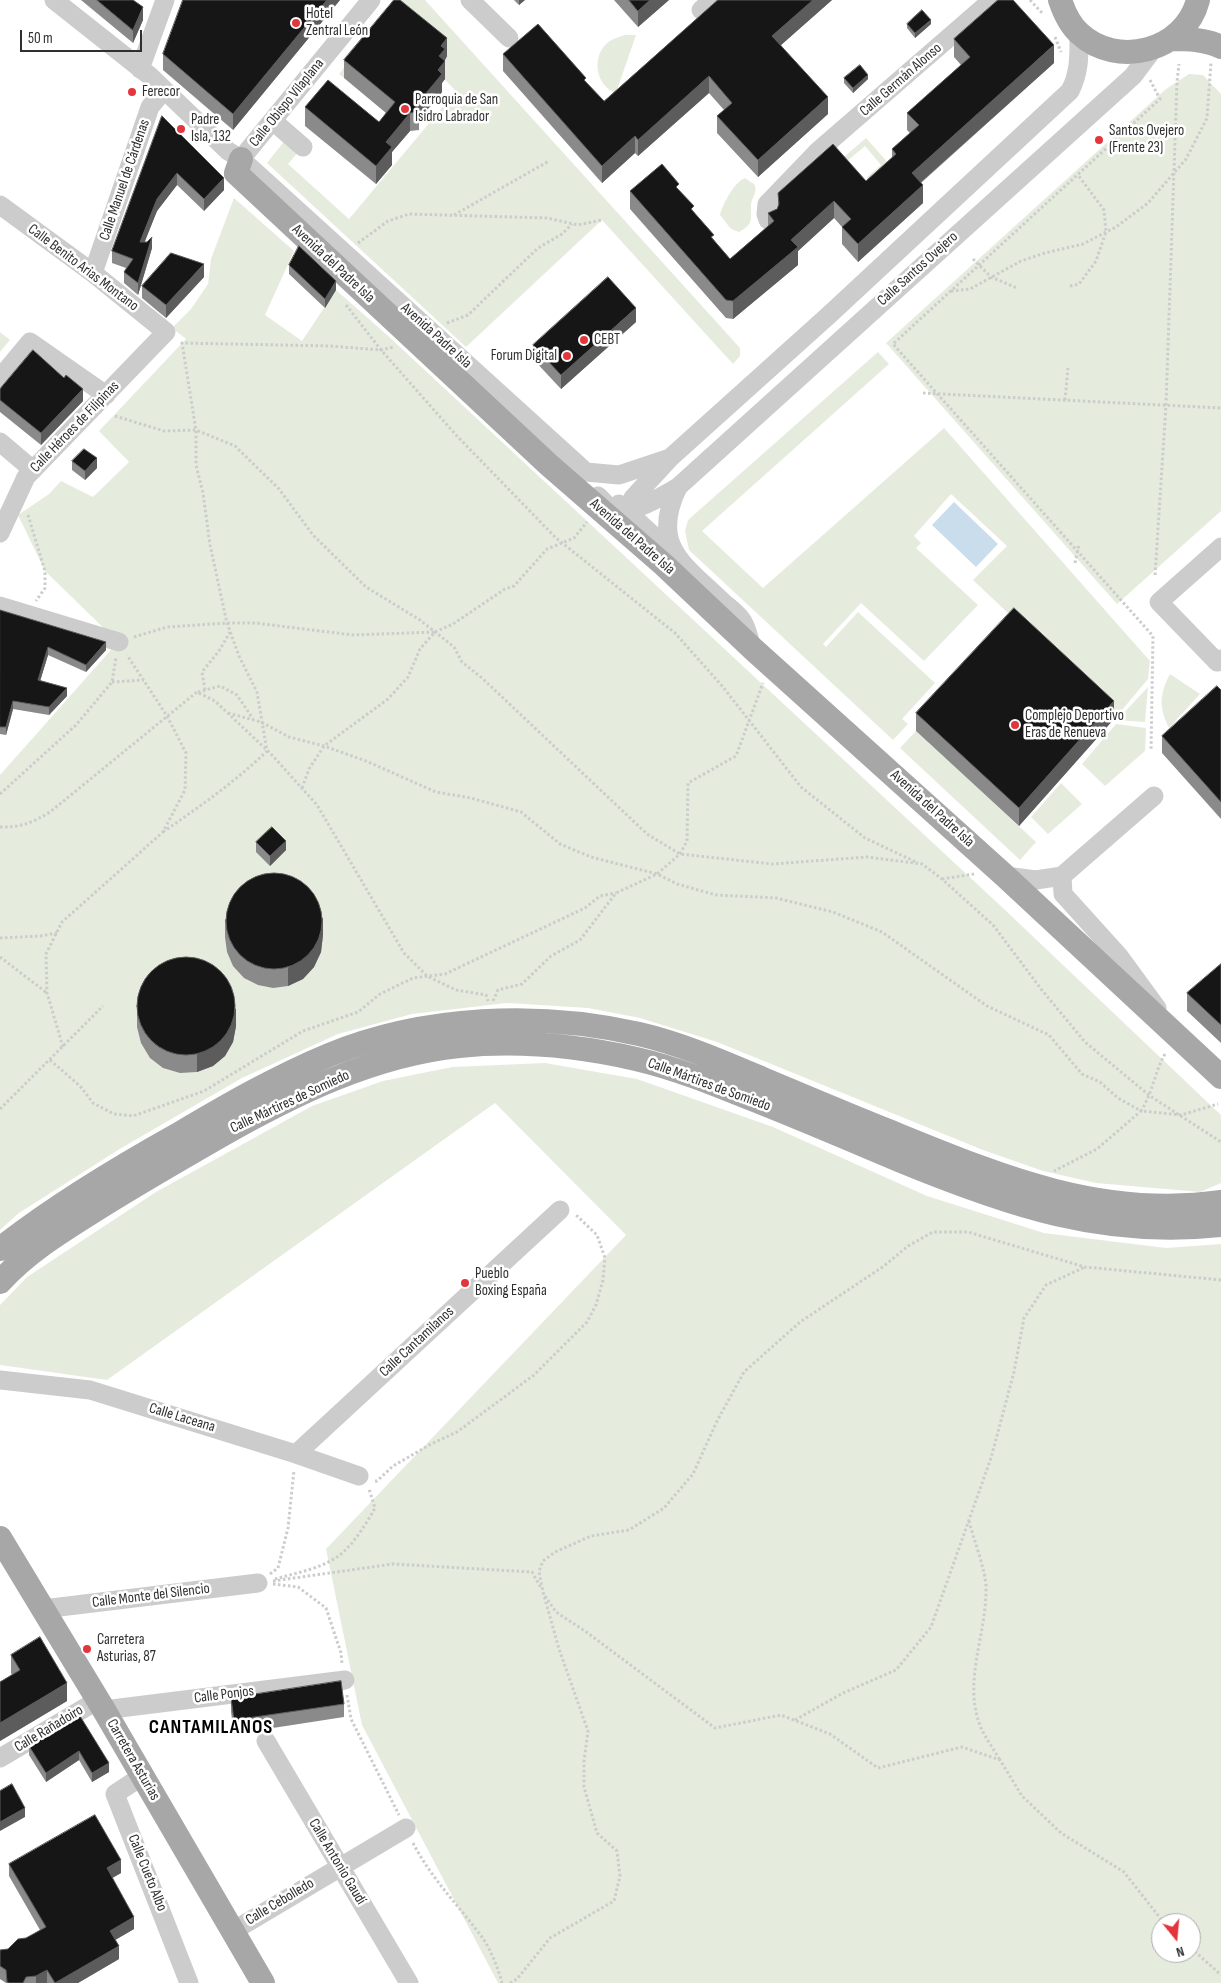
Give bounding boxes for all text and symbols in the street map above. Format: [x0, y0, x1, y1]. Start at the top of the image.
place label: Hotel Zentral León [306, 5, 368, 40]
marker: Hotel Zentral León [290, 17, 302, 29]
scale bar [22, 20, 145, 52]
text: 50 m [28, 29, 53, 48]
street label: Calle Germán Alonso [856, 40, 946, 120]
street label: Calle Obispo Vilaplana [246, 55, 328, 151]
place label: Ferecor [142, 83, 180, 101]
marker: Ferecor [126, 86, 138, 98]
place label: Parroquia de San Isidro Labrador [415, 91, 498, 126]
marker: Parroquia de San Isidro Labrador [399, 103, 411, 115]
place label: Padre Isla, 132 [191, 111, 231, 146]
street label: Calle Manuel de Cárdenas [96, 117, 154, 243]
place label: Santos Ovejero (Frente 23) [1109, 122, 1184, 157]
marker: Padre Isla, 132 [175, 123, 187, 135]
marker: Santos Ovejero (Frente 23) [1093, 134, 1105, 146]
street label: Calle Benito Arias Montano [24, 221, 142, 315]
street label: Avenida del Padre Isla [288, 221, 378, 307]
street label: Calle Santos Ovejero [874, 228, 962, 310]
street label: Avenida Padre Isla [397, 299, 475, 373]
place label: CEBT [594, 331, 620, 349]
marker: CEBT [578, 334, 590, 346]
place label: Forum Digital [491, 347, 557, 365]
marker: Forum Digital [561, 350, 573, 362]
street label: Calle Héroes de Filipinas [27, 377, 123, 477]
street label: Avenida del Padre Isla [586, 495, 678, 579]
place label: Complejo Deportivo Eras de Renueva [1025, 707, 1124, 742]
marker: Complejo Deportivo Eras de Renueva [1009, 719, 1021, 731]
street label: Avenida del Padre Isla [886, 767, 978, 851]
street label: Calle Mártires de Somiedo [645, 1054, 773, 1116]
street label: Calle Mártires de Somiedo [228, 1066, 352, 1138]
place label: Pueblo Boxing España [475, 1265, 547, 1300]
marker: Pueblo Boxing España [459, 1277, 471, 1289]
street label: Calle Cantamilanos [376, 1303, 458, 1381]
street label: Calle Laceana [147, 1399, 217, 1437]
street label: Calle Monte del Silencio [91, 1580, 211, 1612]
place label: Carretera Asturias, 87 [97, 1631, 156, 1666]
marker: Carretera Asturias, 87 [81, 1643, 93, 1655]
street label: Calle Ponjos [193, 1682, 255, 1708]
street label: Calle Rañadoiro [11, 1701, 87, 1757]
street label: Carretera Asturias [103, 1716, 163, 1804]
district label: CANTAMILANOS [147, 1716, 275, 1740]
street label: Calle Antonio Gaudí [304, 1816, 370, 1908]
street label: Calle Cueto Albo [123, 1832, 171, 1914]
street label: Calle Cebolledo [243, 1875, 317, 1929]
north arrow [1151, 1913, 1201, 1963]
text: N [1174, 1943, 1186, 1961]

